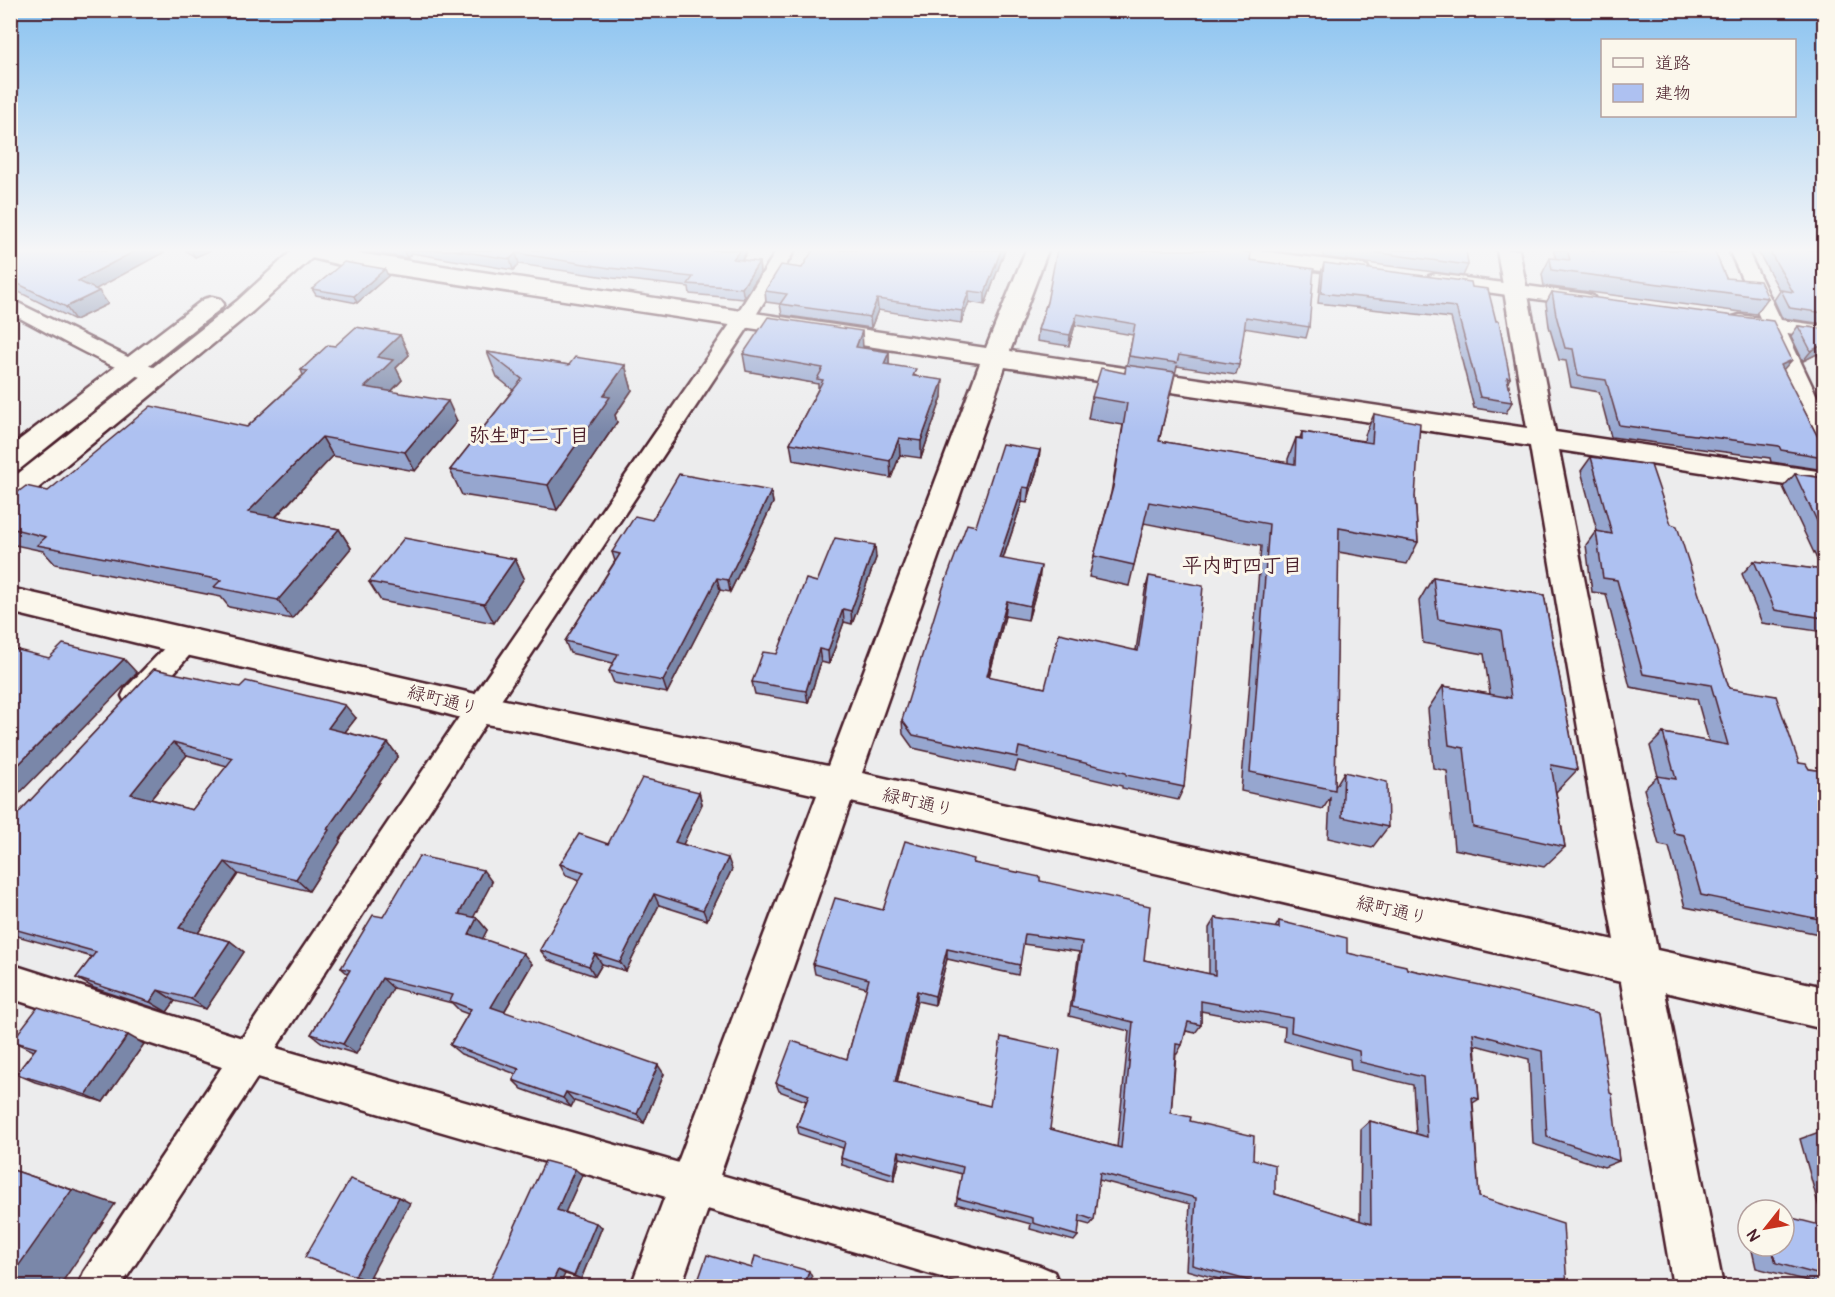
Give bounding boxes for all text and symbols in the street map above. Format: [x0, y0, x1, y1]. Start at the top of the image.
legend [1601, 39, 1796, 117]
text: 道路 [1655, 52, 1691, 75]
text: 建物 [1655, 82, 1691, 105]
district label: 弥生町二丁目 [469, 423, 589, 448]
district label: 平内町四丁目 [1182, 553, 1302, 578]
street label: 緑町通り [405, 681, 481, 720]
street label: 緑町通り [880, 783, 956, 822]
street label: 緑町通り [1354, 891, 1430, 930]
north arrow [1736, 1198, 1796, 1258]
text: N [1743, 1225, 1765, 1245]

